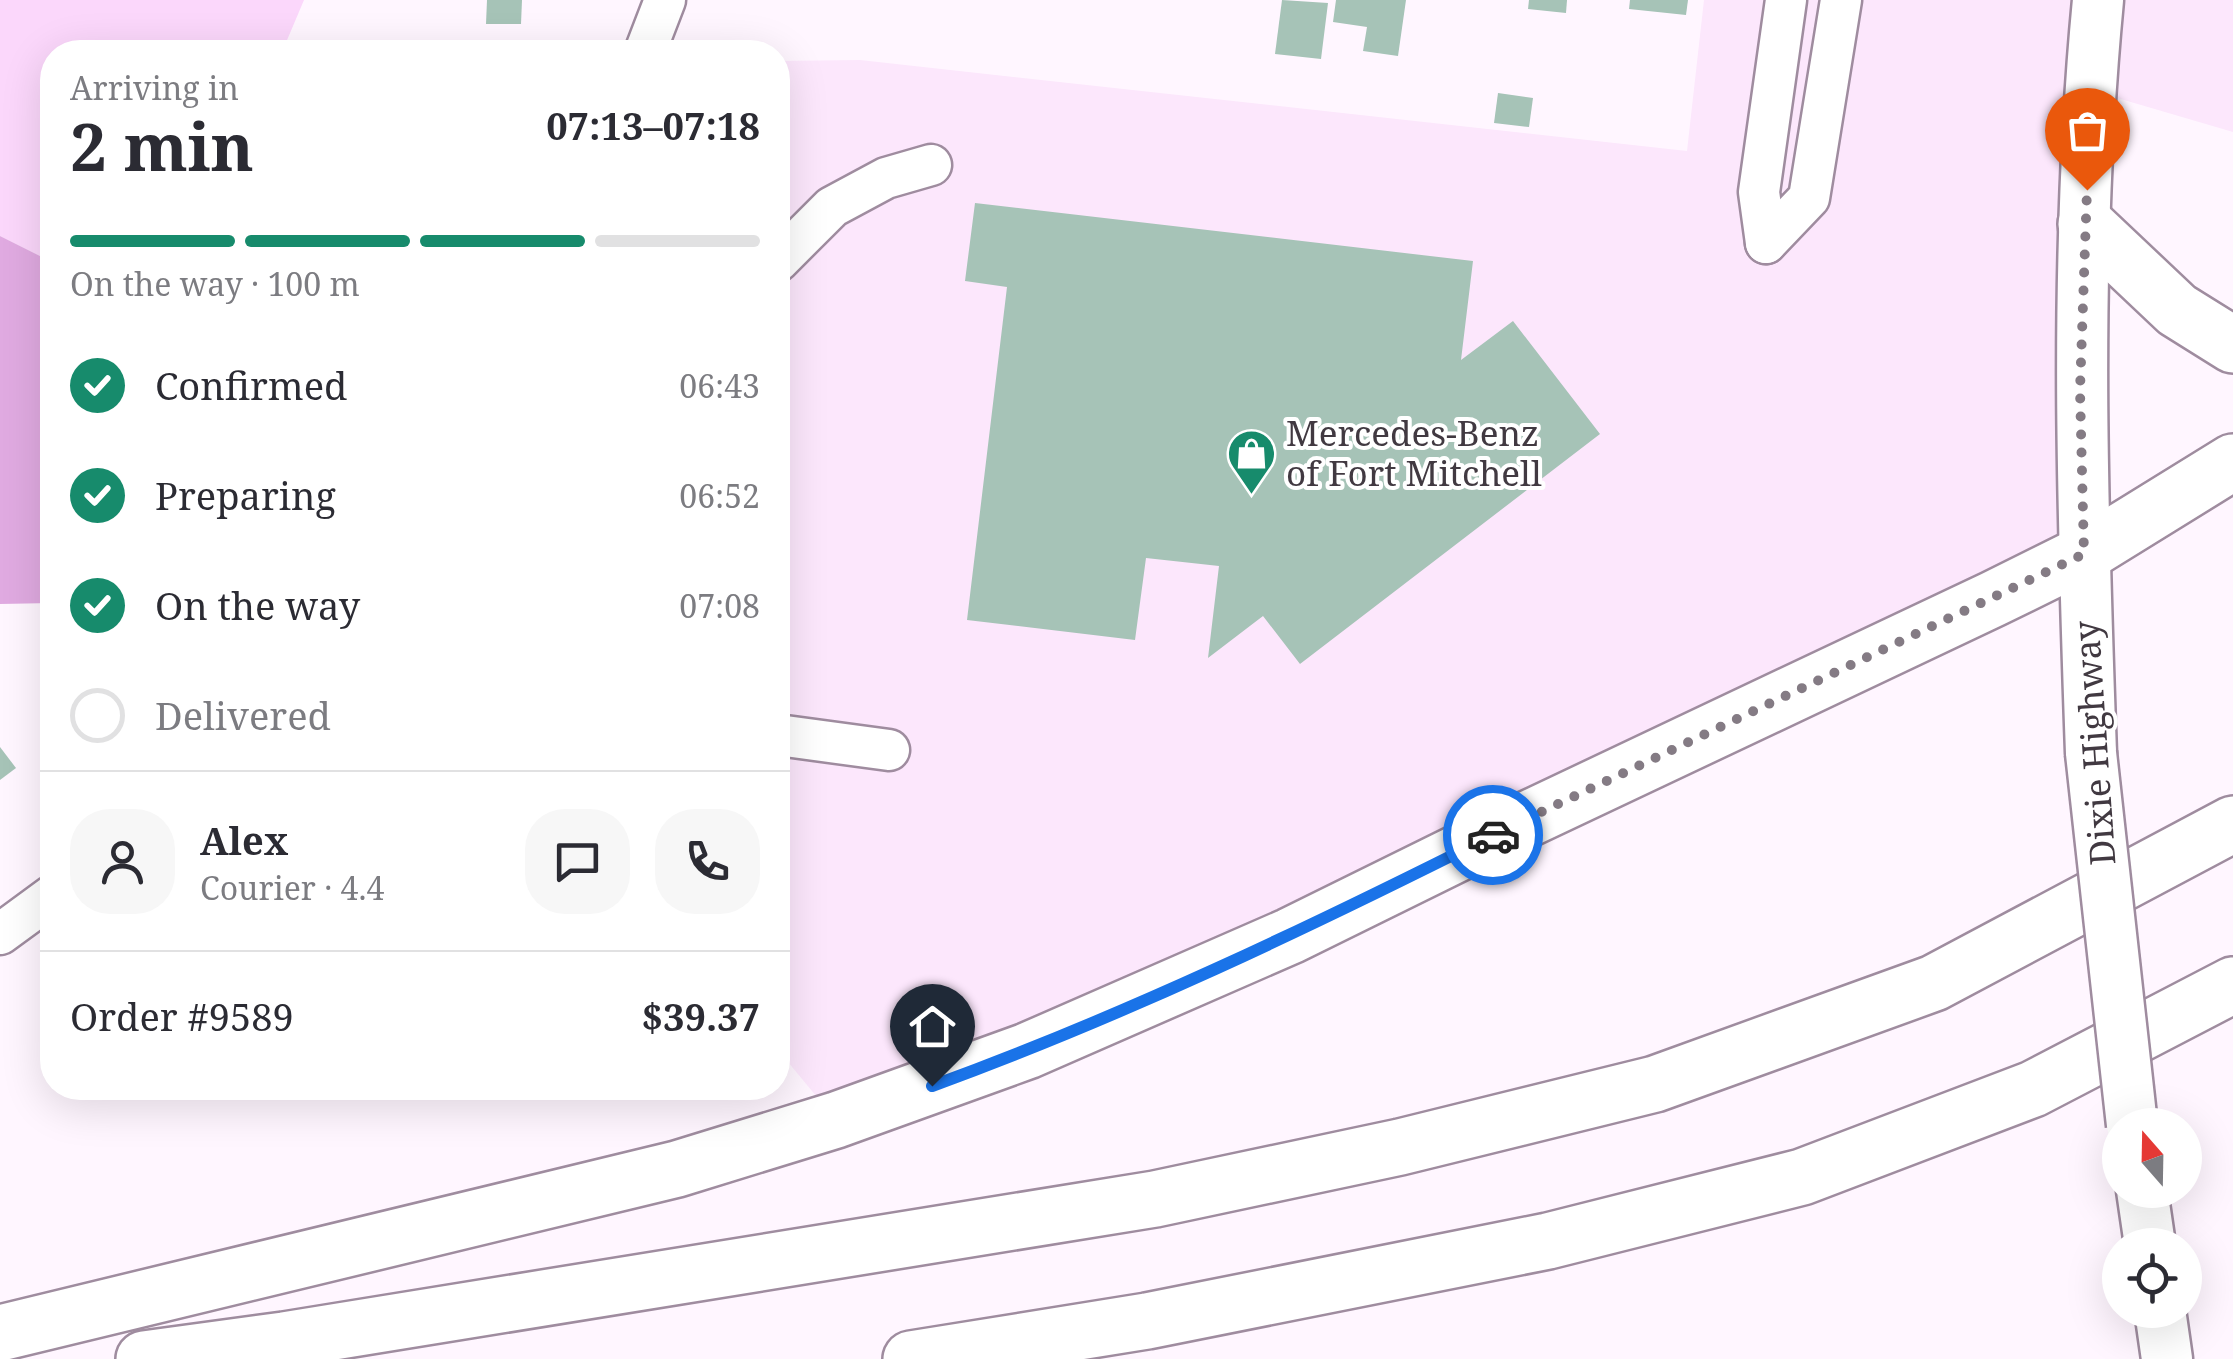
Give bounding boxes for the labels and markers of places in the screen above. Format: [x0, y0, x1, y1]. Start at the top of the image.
pin [2045, 88, 2130, 191]
place label: Mercedes-Benz of Fort Mitchell [1286, 409, 1542, 496]
shop icon: Mercedes-Benz of Fort Mitchell [1225, 428, 1277, 496]
pin [890, 984, 975, 1087]

